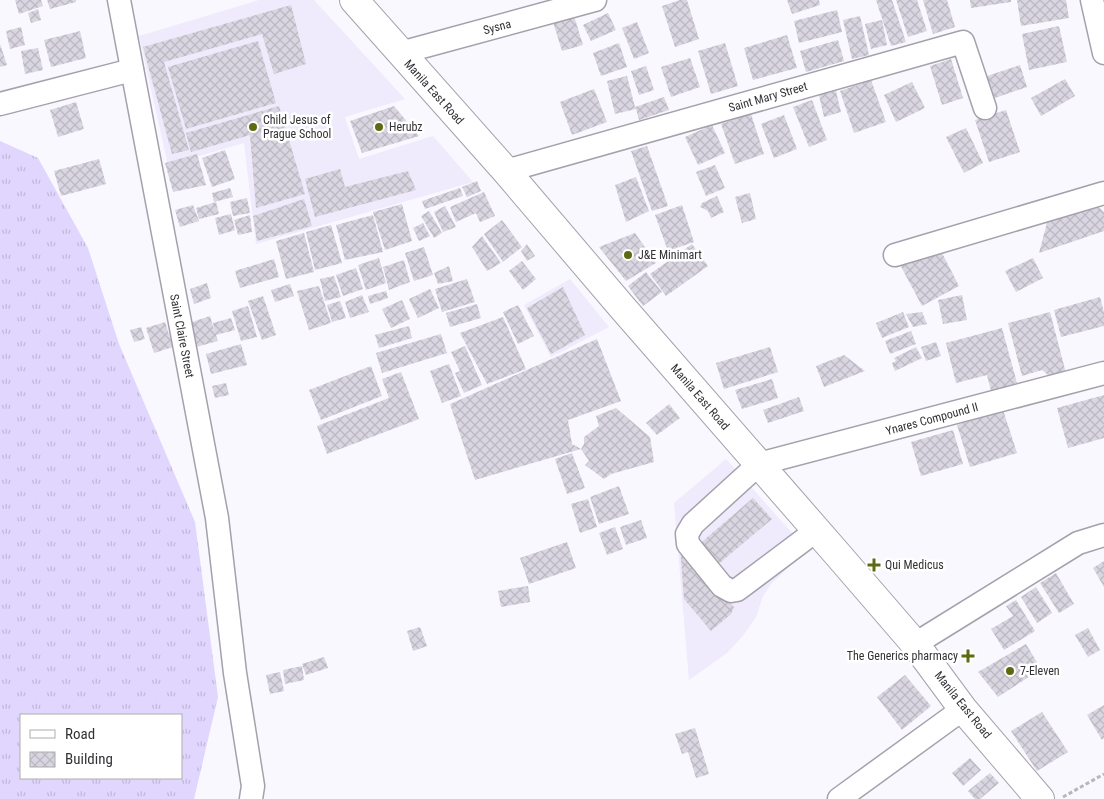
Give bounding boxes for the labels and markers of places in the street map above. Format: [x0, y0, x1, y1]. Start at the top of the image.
place label: Child Jesus of Prague School [263, 113, 331, 141]
place label: Herubz [389, 120, 423, 134]
marker: Child Jesus of Prague School [247, 121, 259, 133]
marker: Herubz [373, 121, 385, 133]
place label: J&E Minimart [638, 248, 702, 262]
marker: J&E Minimart [622, 249, 634, 261]
marker: Qui Medicus [867, 558, 881, 572]
place label: Qui Medicus [885, 558, 944, 572]
place label: The Generics pharmacy [847, 649, 958, 663]
marker: The Generics pharmacy [962, 650, 974, 662]
place label: 7-Eleven [1020, 664, 1060, 678]
marker: 7-Eleven [1004, 665, 1016, 677]

